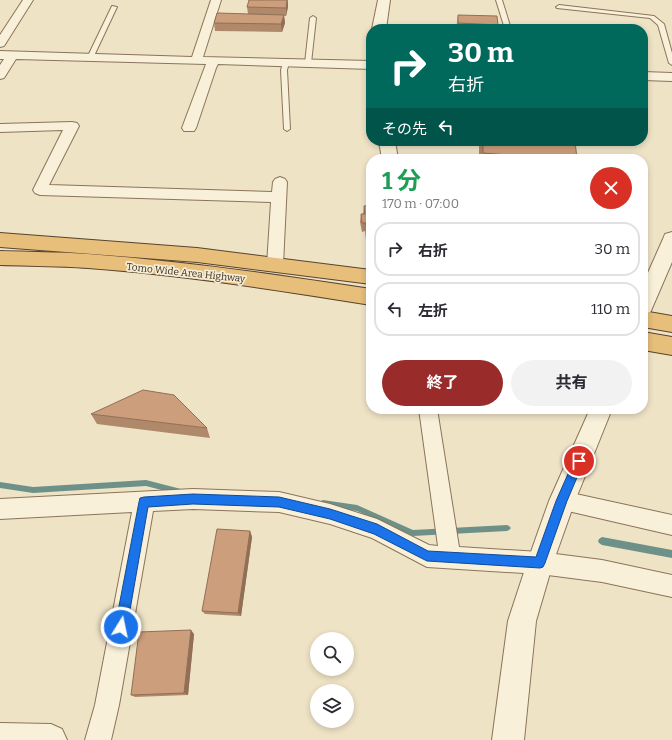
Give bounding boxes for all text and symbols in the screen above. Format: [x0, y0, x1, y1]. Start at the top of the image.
text: 30 m [448, 36, 514, 69]
icon: right [382, 40, 434, 92]
text: 右折 [448, 74, 484, 96]
icon: left [435, 116, 457, 138]
text: その先 [382, 120, 427, 138]
text: 1 分 [382, 167, 421, 195]
button: close [590, 167, 632, 209]
text: 170 m · 07:00 [382, 196, 459, 211]
icon: right [384, 238, 406, 260]
text: 30 m [595, 240, 630, 258]
text: 右折 [418, 242, 448, 260]
street label: Tomo Wide Area Highway [126, 261, 246, 285]
icon: left [384, 298, 406, 320]
text: 110 m [591, 300, 630, 318]
text: 左折 [418, 302, 448, 320]
button: 終了 [382, 360, 503, 406]
button: 共有 [511, 360, 632, 406]
pin [562, 444, 596, 478]
icon: arrive [568, 450, 590, 472]
position arrow [100, 606, 142, 648]
map controls [310, 632, 354, 728]
button: search [310, 632, 354, 676]
button: layers [310, 684, 354, 728]

